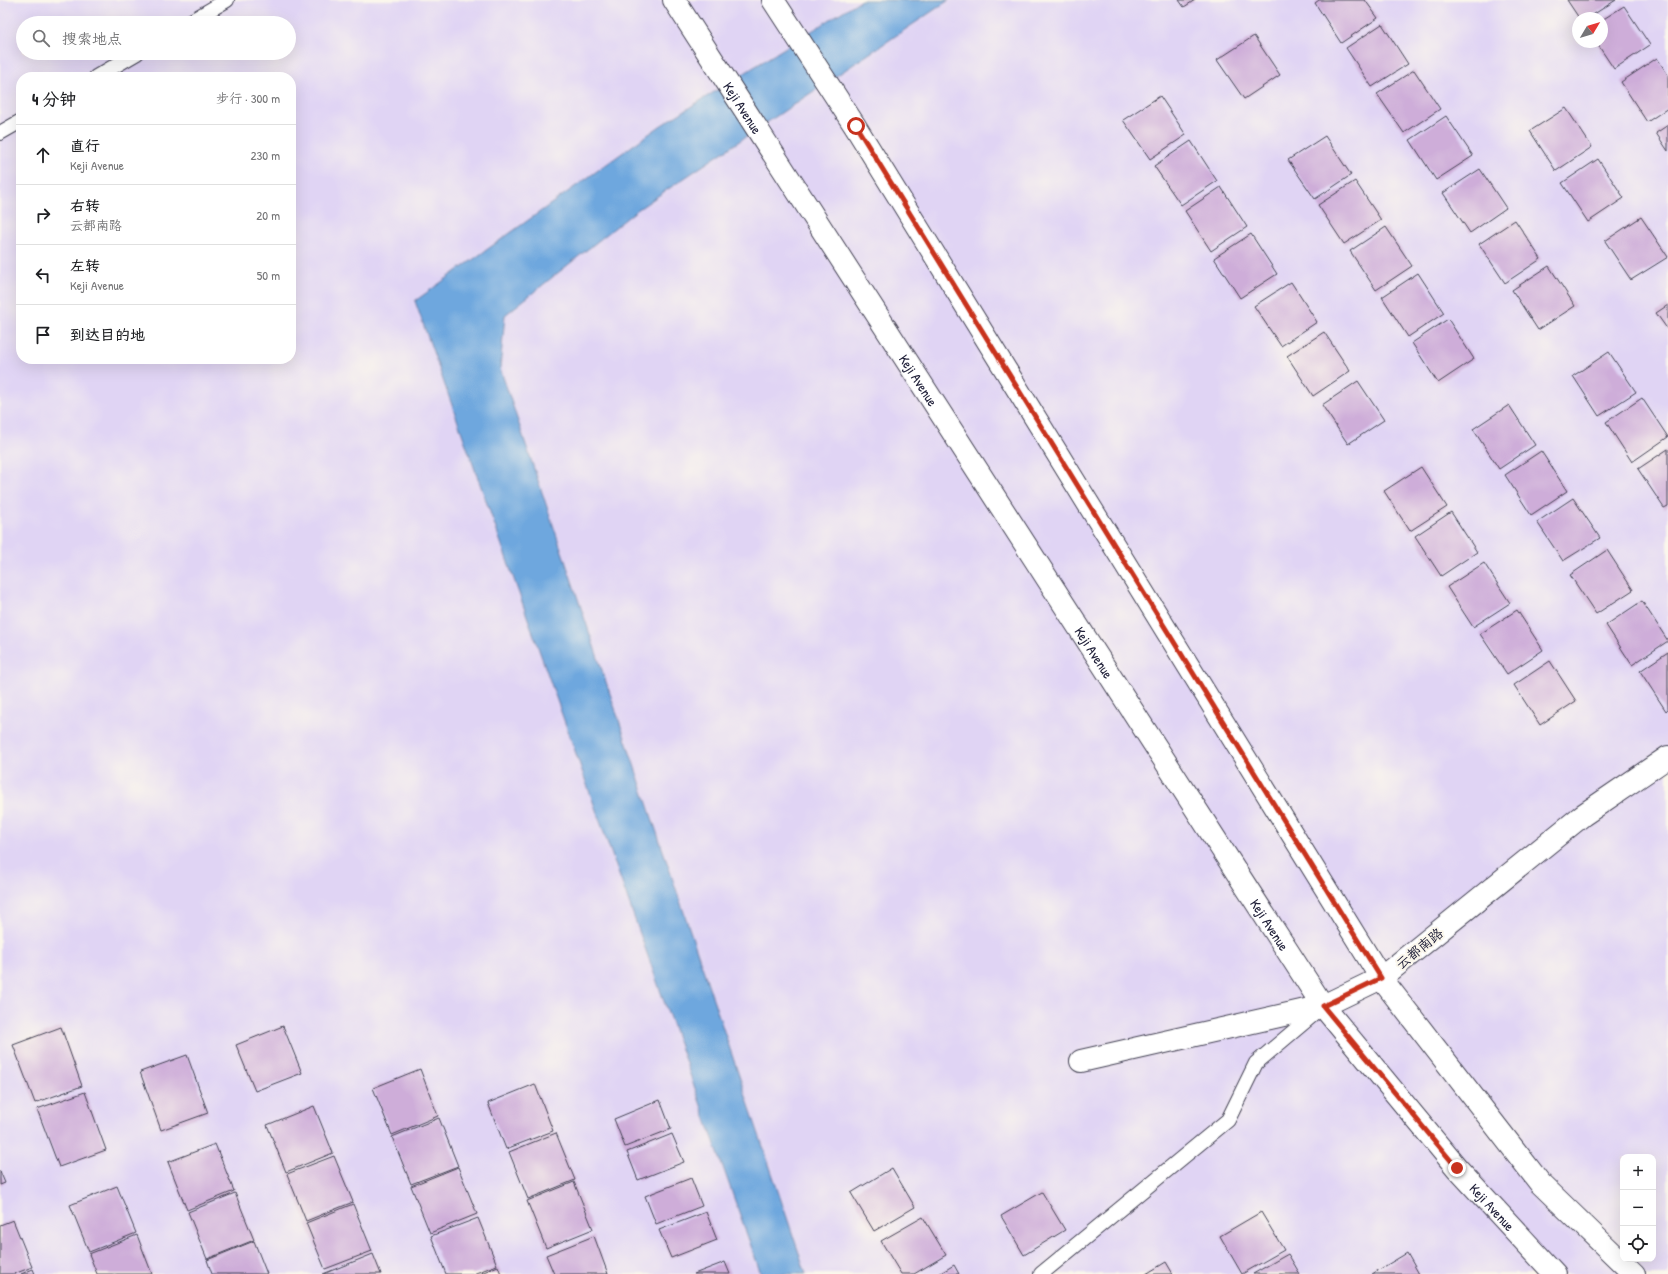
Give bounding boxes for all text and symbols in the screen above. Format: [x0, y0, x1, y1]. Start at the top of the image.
north arrow [1572, 12, 1608, 48]
search box [16, 16, 296, 60]
icon: search [30, 27, 52, 49]
text: 搜索地点 [62, 28, 122, 49]
street label: Keji Avenue [720, 78, 767, 137]
text: 4 分钟 [32, 87, 76, 110]
text: 步行 · 300 m [216, 89, 280, 107]
route start [847, 117, 865, 135]
text: 直行 [70, 135, 100, 156]
icon: ahead [32, 144, 54, 166]
text: 230 m [250, 146, 280, 164]
text: Keji Avenue [70, 156, 124, 174]
text: 右转 [70, 195, 100, 216]
icon: right [32, 204, 54, 226]
text: 20 m [256, 206, 280, 224]
text: 云都南路 [70, 216, 122, 234]
text: 左转 [70, 255, 100, 276]
icon: left [32, 264, 54, 286]
text: 50 m [257, 266, 280, 284]
text: Keji Avenue [70, 276, 124, 294]
icon: arrive [32, 324, 54, 346]
text: 到达目的地 [70, 324, 145, 345]
street label: Keji Avenue [895, 350, 943, 410]
street label: Keji Avenue [1071, 623, 1119, 682]
street label: Keji Avenue [1247, 895, 1294, 954]
street label: 云都南路 [1391, 923, 1447, 973]
map controls [1620, 1154, 1656, 1262]
button: + [1620, 1154, 1656, 1190]
route end [1448, 1159, 1466, 1177]
street label: Keji Avenue [1466, 1179, 1520, 1235]
button: − [1620, 1190, 1656, 1226]
button: locate [1620, 1226, 1656, 1262]

